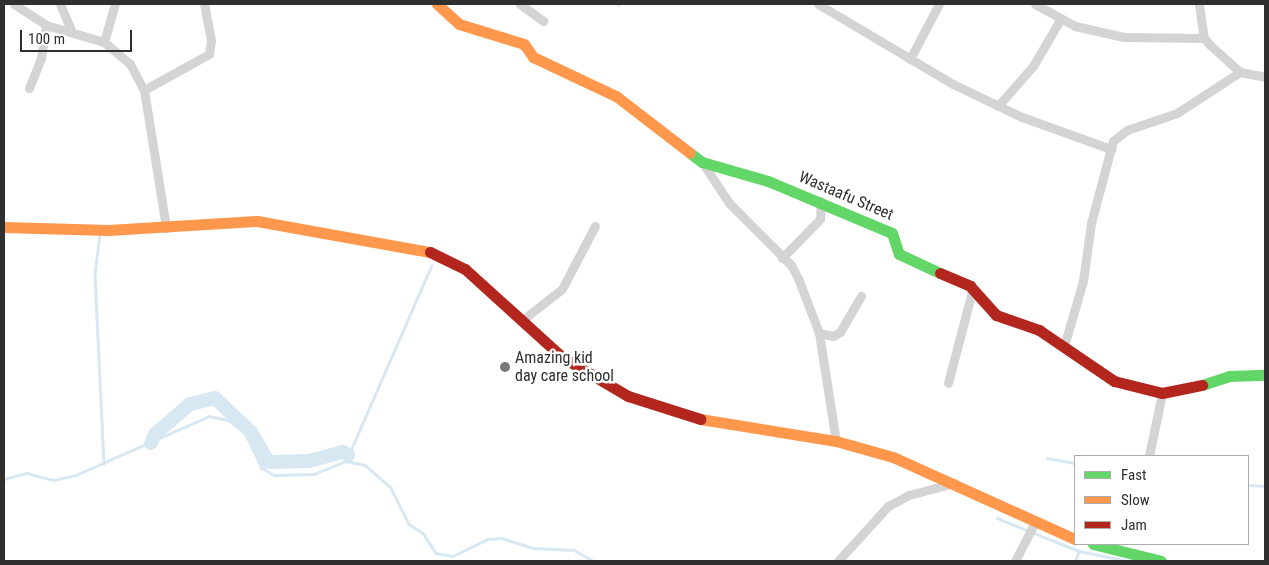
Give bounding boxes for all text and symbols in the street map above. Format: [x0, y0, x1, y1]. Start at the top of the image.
scale bar [22, 20, 135, 52]
text: 100 m [28, 30, 65, 48]
street label: Wastaafu Street [796, 167, 896, 225]
place label: Amazing kid day care school [515, 348, 614, 386]
marker: Amazing kid day care school [499, 361, 511, 373]
legend [1074, 455, 1249, 545]
text: Fast [1121, 466, 1146, 484]
text: Slow [1121, 491, 1150, 509]
text: Jam [1121, 516, 1147, 534]

